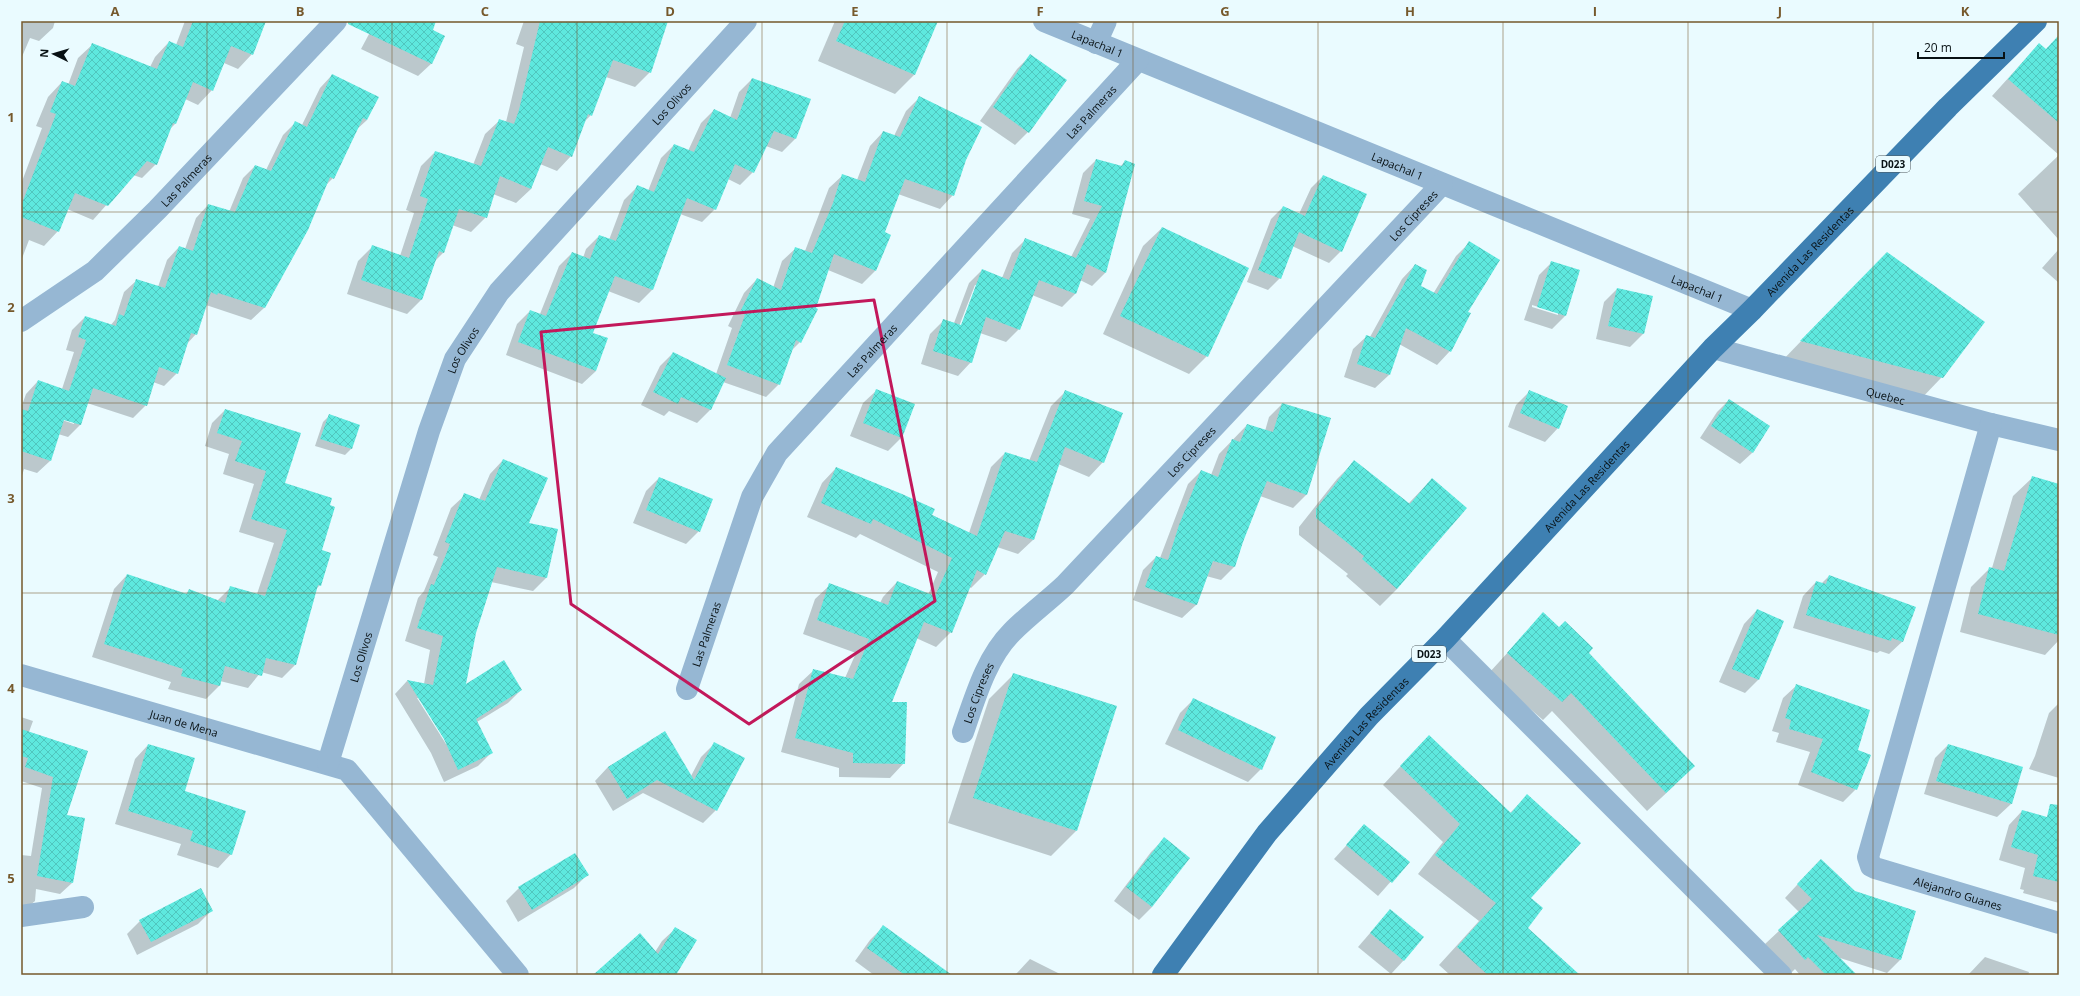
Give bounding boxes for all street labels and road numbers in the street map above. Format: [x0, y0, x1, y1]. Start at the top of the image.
street label: Lapachal 1 [1069, 26, 1126, 60]
street label: Los Olivos [648, 79, 694, 128]
street label: Las Palmeras [1062, 81, 1119, 142]
street label: Lapachal 1 [1369, 148, 1426, 183]
street label: Las Palmeras [157, 150, 214, 209]
road number: D023 [1876, 156, 1910, 172]
street label: Los Cipreses [1385, 186, 1440, 244]
street label: Avenida Las Residentas [1762, 202, 1856, 299]
street label: Lapachal 1 [1669, 271, 1726, 305]
street label: Las Palmeras [843, 320, 900, 380]
street label: Los Olivos [443, 324, 482, 375]
street label: Quebec [1865, 383, 1907, 408]
street label: Los Cipreses [1163, 423, 1218, 480]
street label: Avenida Las Residentas [1540, 436, 1632, 535]
street label: Las Palmeras [688, 600, 724, 669]
street label: Los Olivos [346, 630, 375, 684]
road number: D023 [1412, 646, 1446, 662]
street label: Los Cipreses [959, 660, 997, 725]
street label: Avenida Las Residentas [1319, 673, 1411, 772]
street label: Juan de Mena [147, 705, 220, 740]
street label: Alejandro Guanes [1912, 873, 2004, 913]

